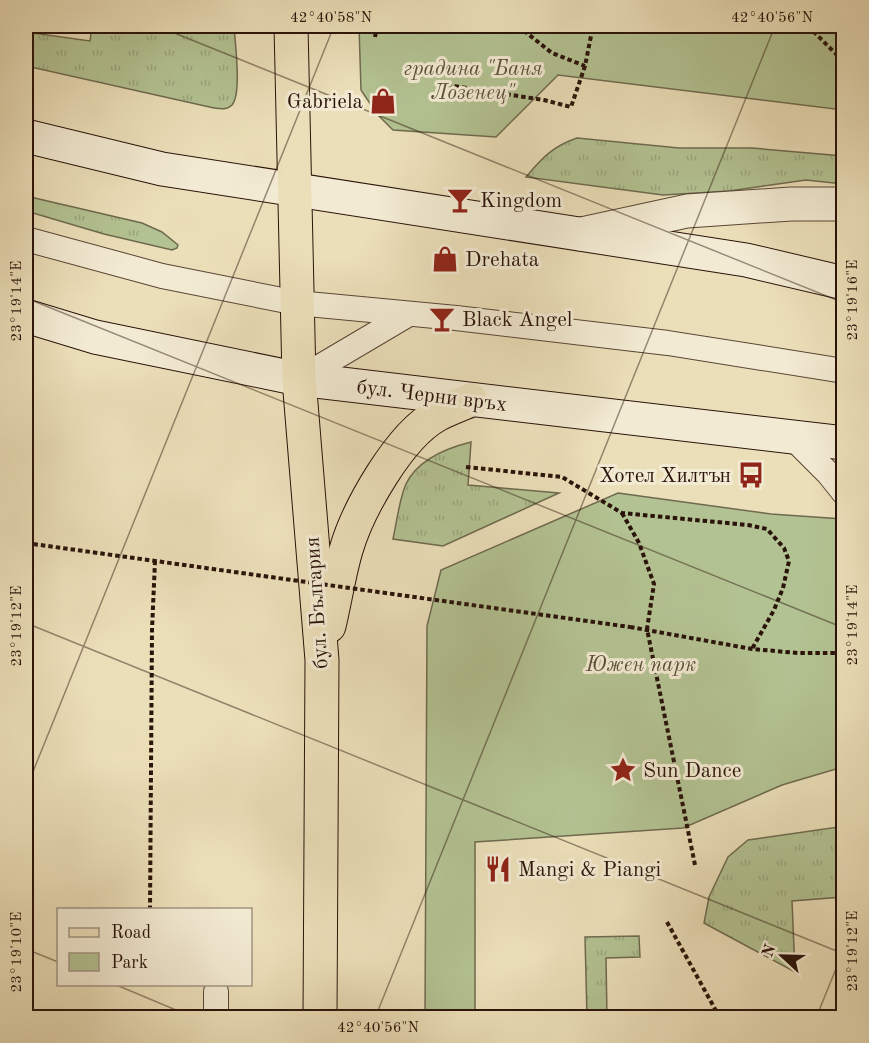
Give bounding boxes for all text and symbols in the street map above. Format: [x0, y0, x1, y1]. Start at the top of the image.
text: 42°40'58"N [290, 11, 372, 26]
text: 42°40'56"N [731, 11, 813, 26]
park label: градина "Баня Лозенец" [403, 59, 543, 104]
shop icon: Gabriela [368, 86, 398, 116]
place label: Gabriela [287, 92, 363, 113]
bar icon: Kingdom [445, 185, 475, 215]
place label: Kingdom [480, 191, 562, 212]
shop icon: Drehata [430, 244, 460, 274]
place label: Drehata [465, 250, 539, 271]
text: 23°19'16"E [846, 260, 861, 340]
text: 23°19'14"E [10, 261, 25, 341]
bar icon: Black Angel [427, 304, 457, 334]
place label: Black Angel [462, 310, 573, 331]
street label: бул. Черни връх [355, 377, 508, 416]
bus stop icon: Хотел Хилтън [736, 460, 766, 490]
place label: Хотел Хилтън [599, 466, 731, 487]
street label: бул. България [302, 536, 333, 670]
text: 23°19'14"E [846, 585, 861, 665]
text: 23°19'12"E [10, 586, 25, 666]
park label: Южен парк [585, 655, 696, 676]
place icon: Sun Dance [608, 755, 638, 785]
place label: Sun Dance [643, 761, 741, 782]
restaurant icon: Mangi & Piangi [483, 854, 513, 884]
place label: Mangi & Piangi [518, 860, 661, 881]
legend [57, 908, 252, 986]
text: 23°19'12"E [846, 911, 861, 991]
text: 23°19'10"E [10, 912, 25, 992]
text: Road [111, 924, 151, 942]
north arrow [752, 926, 812, 986]
text: N [760, 942, 780, 960]
text: Park [111, 954, 148, 972]
text: 42°40'56"N [337, 1021, 419, 1036]

